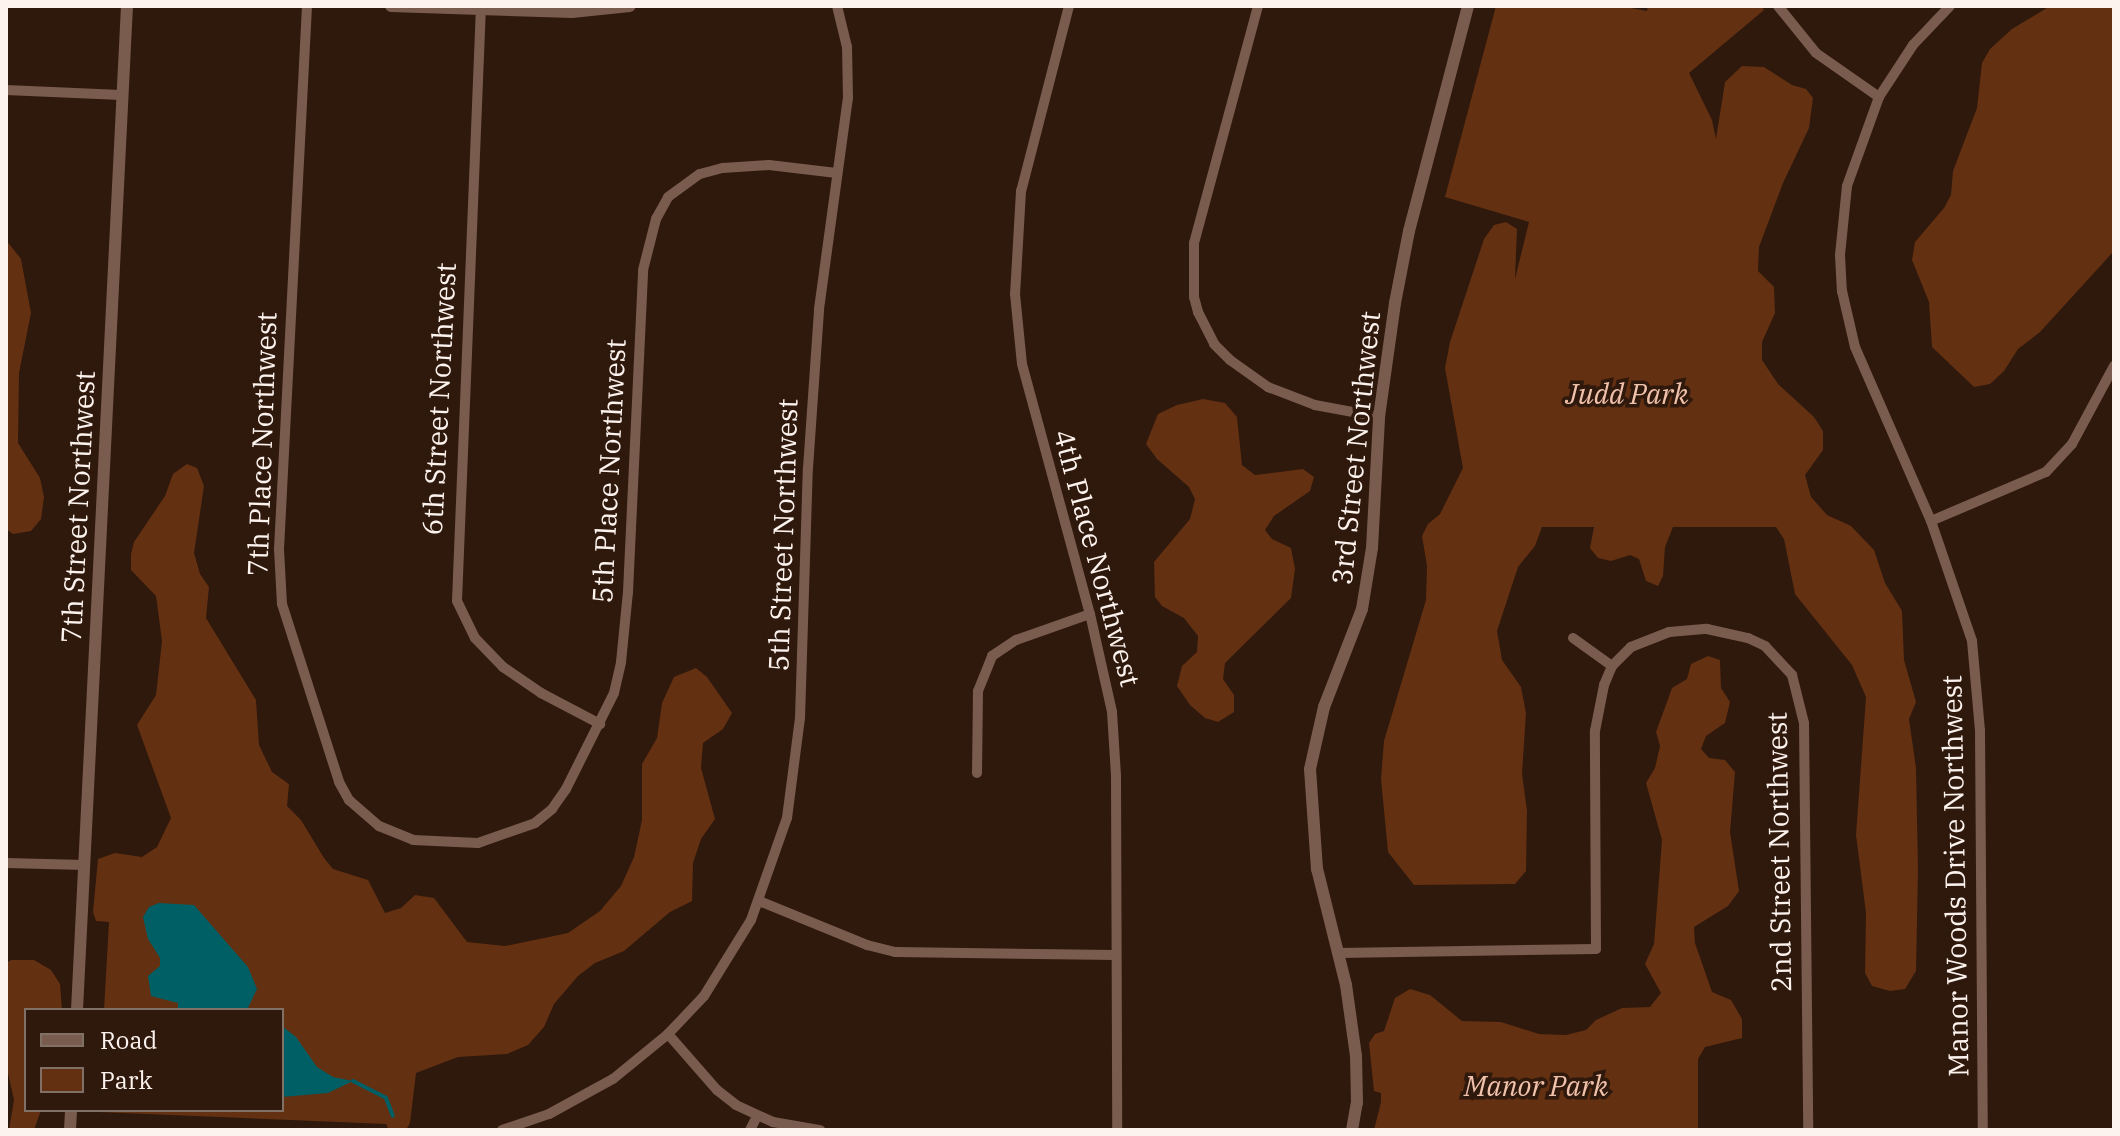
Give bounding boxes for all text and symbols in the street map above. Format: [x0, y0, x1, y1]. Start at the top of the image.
street label: 6th Street Northwest [415, 262, 463, 536]
street label: 3rd Street Northwest [1325, 310, 1387, 586]
street label: 7th Place Northwest [241, 311, 283, 577]
street label: 5th Place Northwest [585, 338, 633, 604]
street label: 7th Street Northwest [54, 370, 102, 644]
park label: Judd Park [1566, 377, 1688, 411]
street label: 5th Street Northwest [761, 398, 805, 672]
street label: 4th Place Northwest [1047, 426, 1147, 690]
street label: Manor Woods Drive Northwest [1935, 675, 1975, 1077]
street label: 2nd Street Northwest [1760, 711, 1798, 993]
legend [24, 1008, 284, 1112]
text: Road [100, 1024, 157, 1056]
text: Park [100, 1064, 152, 1096]
park label: Manor Park [1464, 1069, 1608, 1103]

